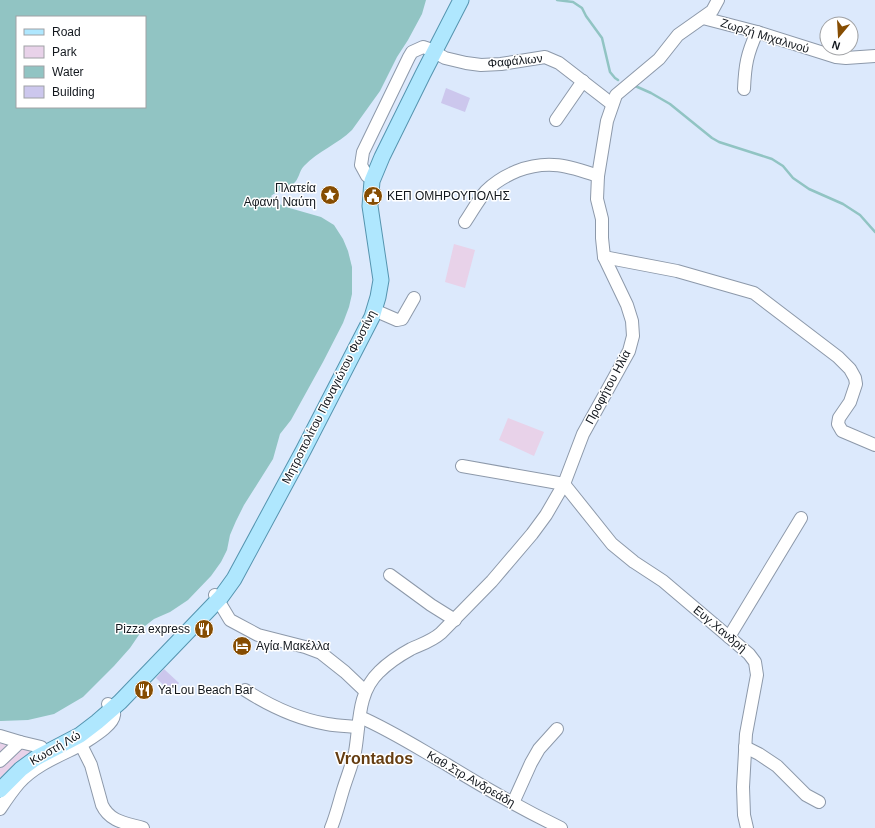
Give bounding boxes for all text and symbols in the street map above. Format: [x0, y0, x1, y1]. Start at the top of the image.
legend [16, 16, 146, 108]
street label: Ζωρζή Μιχαλινού [719, 16, 811, 56]
north arrow [819, 16, 859, 56]
text: Road [52, 25, 81, 39]
text: N [830, 39, 842, 52]
text: Park [52, 45, 78, 59]
street label: Φαφάλιων [487, 51, 543, 71]
text: Water [52, 65, 84, 79]
text: Building [52, 85, 95, 99]
place label: Πλατεία Αφανή Ναύτη [244, 181, 316, 209]
place icon: Πλατεία Αφανή Ναύτη [319, 184, 341, 206]
public building icon: ΚΕΠ ΟΜΗΡΟΥΠΟΛΗΣ [362, 185, 384, 207]
place label: ΚΕΠ ΟΜΗΡΟΥΠΟΛΗΣ [387, 189, 510, 203]
street label: Μητροπολίτου Παναγιώτου Φωστίνη [279, 308, 379, 486]
street label: Προφήτου Ηλία [583, 347, 633, 427]
street label: Ευγ.Χανδρή [691, 603, 749, 655]
restaurant icon: Pizza express [193, 618, 215, 640]
place label: Pizza express [115, 622, 190, 636]
hotel icon: Αγία Μακέλλα [231, 635, 253, 657]
place label: Αγία Μακέλλα [256, 639, 330, 653]
restaurant icon: Ya'Lou Beach Bar [133, 679, 155, 701]
place label: Ya'Lou Beach Bar [158, 683, 253, 697]
street label: Κωστή Λώ [27, 728, 83, 768]
street label: Καθ.Στρ.Ανδρεάδη [424, 748, 518, 810]
district label: Vrontados [335, 750, 413, 767]

